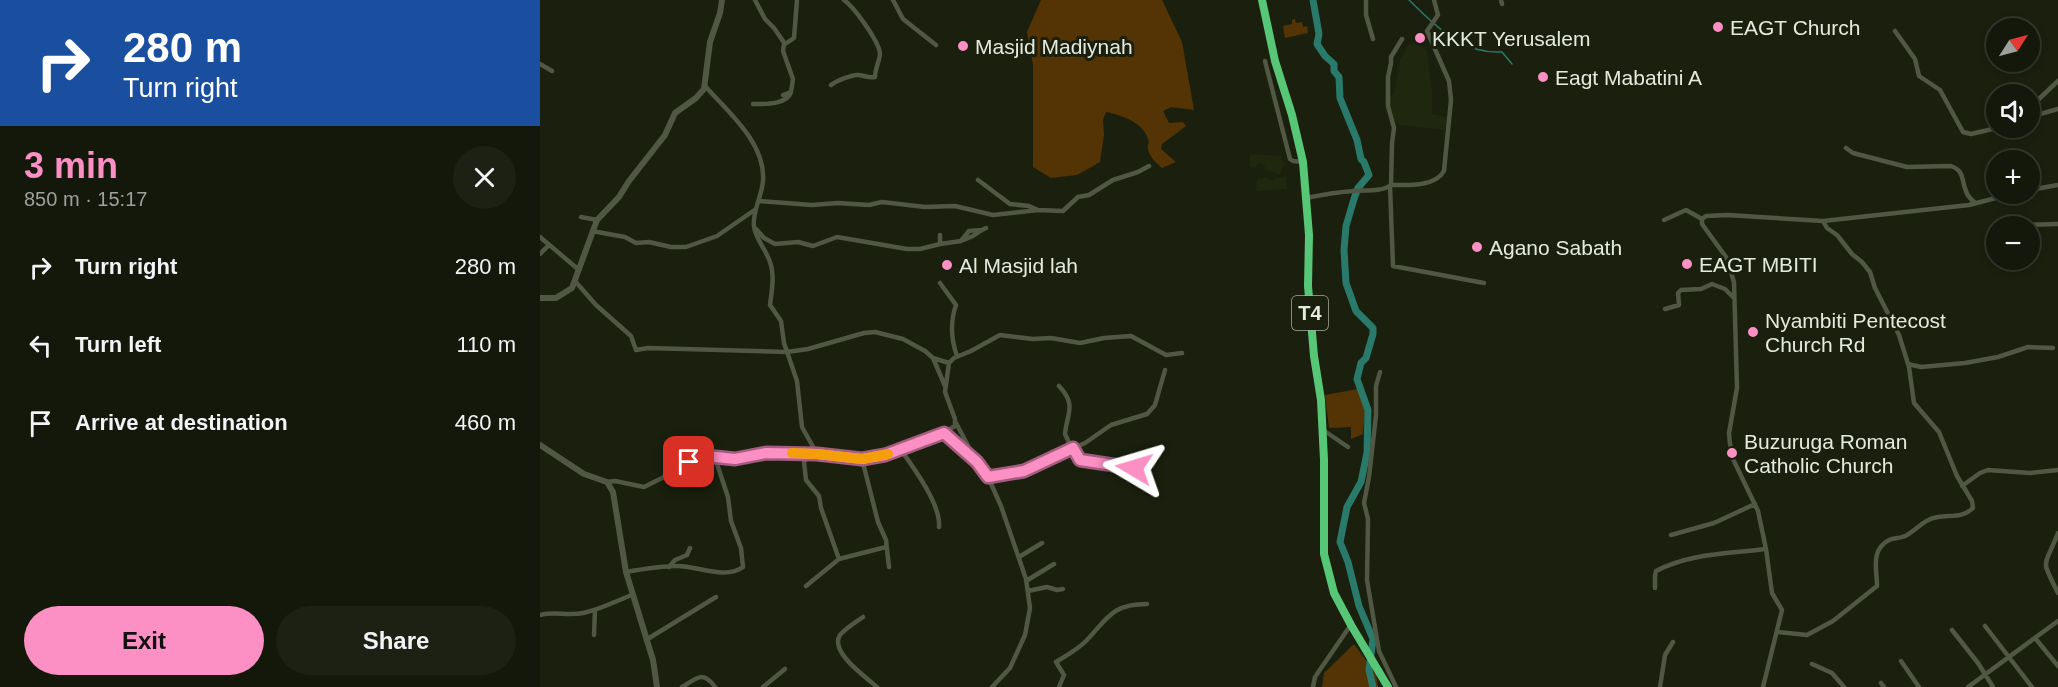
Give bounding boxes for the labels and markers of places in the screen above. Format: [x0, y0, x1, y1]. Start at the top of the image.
place label: EAGT Church [1730, 16, 1860, 39]
marker: EAGT Church [1711, 20, 1725, 34]
place label: KKKT Yerusalem [1432, 27, 1590, 50]
marker: KKKT Yerusalem [1413, 31, 1427, 45]
place label: Masjid Madiynah [975, 35, 1133, 58]
marker: Masjid Madiynah [956, 39, 970, 53]
place label: Eagt Mabatini A [1555, 66, 1702, 89]
marker: Eagt Mabatini A [1536, 70, 1550, 84]
place label: Agano Sabath [1489, 236, 1622, 259]
marker: Agano Sabath [1470, 240, 1484, 254]
place label: EAGT MBITI [1699, 253, 1818, 276]
place label: Al Masjid lah [959, 254, 1078, 277]
marker: EAGT MBITI [1680, 257, 1694, 271]
marker: Al Masjid lah [940, 258, 954, 272]
place label: Nyambiti Pentecost Church Rd [1765, 309, 1946, 356]
marker: Nyambiti Pentecost Church Rd [1746, 325, 1760, 339]
place label: Buzuruga Roman Catholic Church [1744, 430, 1907, 477]
pin [663, 436, 714, 487]
marker: Buzuruga Roman Catholic Church [1725, 446, 1739, 460]

